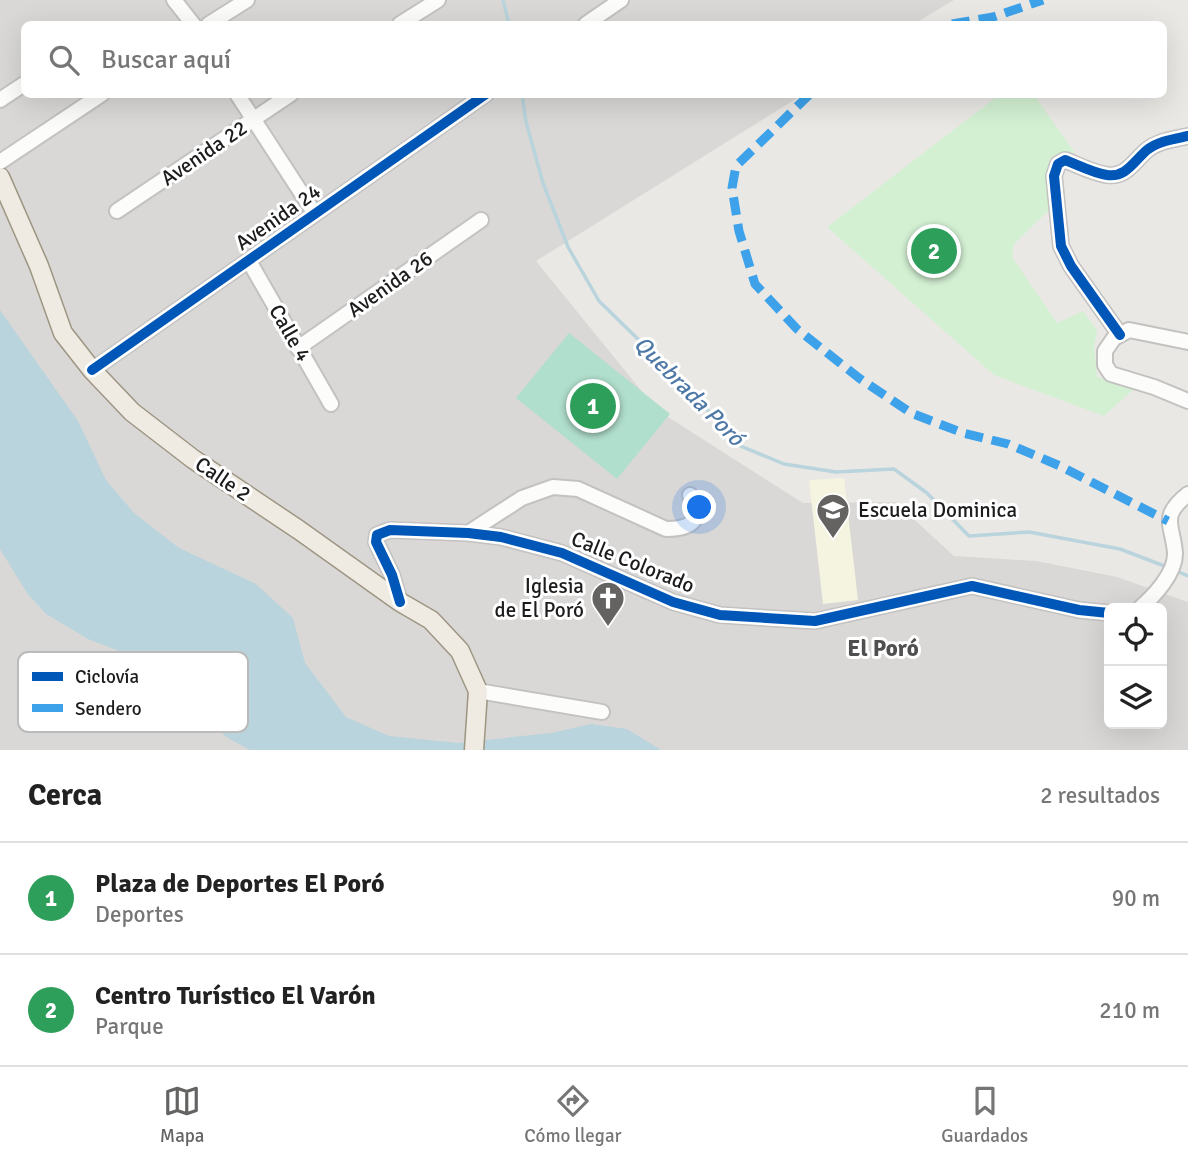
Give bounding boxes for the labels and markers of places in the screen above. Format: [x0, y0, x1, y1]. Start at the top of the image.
pin: 2 [911, 225, 957, 277]
pin: 1 [570, 380, 616, 432]
school or university icon: Escuela Dominica [814, 491, 852, 540]
place label: Escuela Dominica [858, 497, 1017, 523]
place label: Iglesia de El Poró [495, 573, 584, 623]
church icon: Iglesia de El Poró [589, 579, 627, 628]

